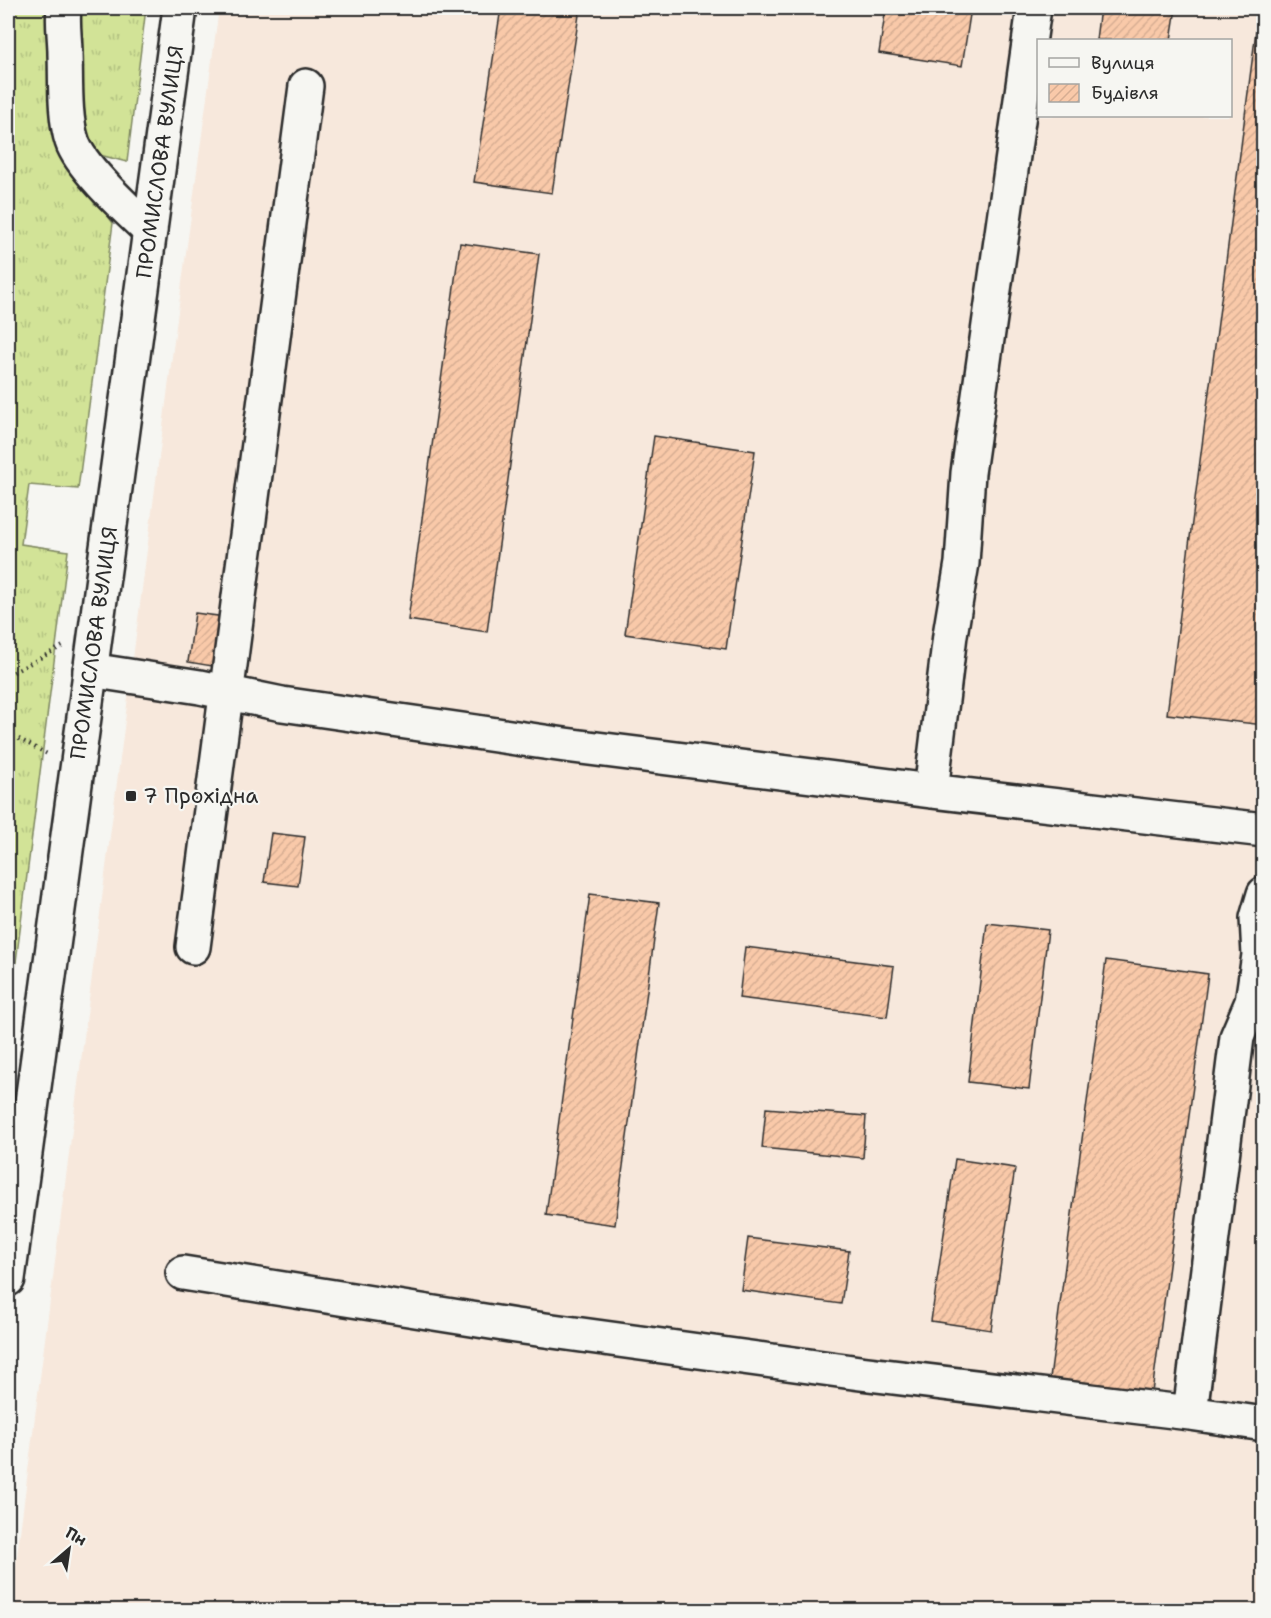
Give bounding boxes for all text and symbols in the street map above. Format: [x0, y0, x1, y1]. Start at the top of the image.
legend [1037, 39, 1232, 117]
street label: ПРОМИСЛОВА ВУЛИЦЯ [130, 44, 190, 280]
text: Вулиця [1091, 51, 1155, 75]
text: Будівля [1091, 81, 1159, 105]
street label: ПРОМИСЛОВА ВУЛИЦЯ [64, 525, 124, 761]
place label: 7 Прохідна [143, 782, 258, 810]
marker: 7 Прохідна [124, 789, 138, 803]
north arrow [39, 1519, 99, 1579]
text: Пн [62, 1522, 90, 1551]

